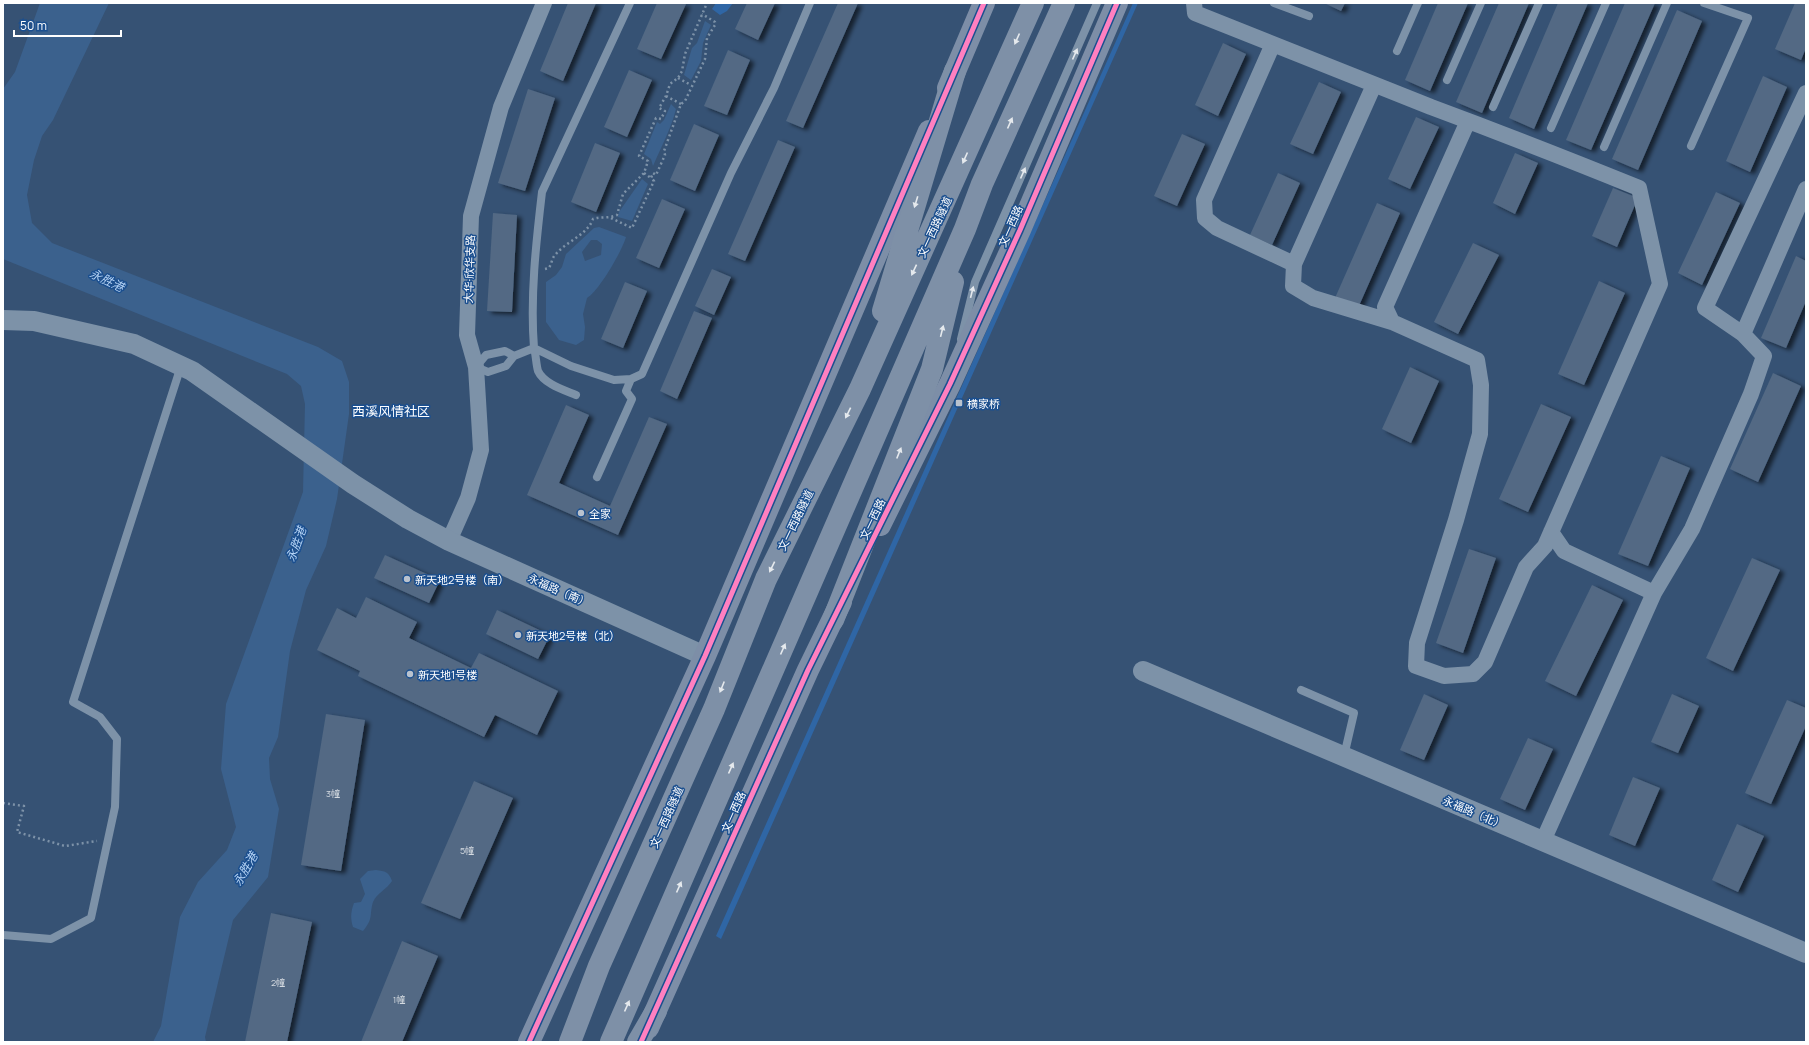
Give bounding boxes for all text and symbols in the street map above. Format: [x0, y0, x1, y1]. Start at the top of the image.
scale bar [14, 12, 121, 38]
text: 50 m [20, 17, 47, 34]
one-way arrow [1014, 33, 1020, 44]
one-way arrow [1072, 47, 1078, 59]
one-way arrow [1007, 117, 1013, 129]
one-way arrow [962, 152, 968, 163]
one-way arrow [1020, 167, 1026, 179]
street label: 文一西路隧道 [913, 194, 955, 260]
one-way arrow [913, 196, 919, 208]
street label: 文一西路 [994, 203, 1026, 249]
street label: 大华·欣华支路 [460, 235, 478, 303]
water label: 永胜港 [87, 264, 129, 296]
one-way arrow [911, 264, 917, 275]
one-way arrow [969, 286, 975, 298]
one-way arrow [939, 325, 945, 337]
place label: 横家桥 [967, 396, 1000, 411]
marker: 横家桥 [954, 398, 964, 408]
district label: 西溪风情社区 [352, 402, 430, 420]
one-way arrow [845, 407, 851, 419]
one-way arrow [896, 447, 902, 459]
street label: 文一西路隧道 [774, 487, 816, 553]
street label: 文一西路 [856, 496, 888, 542]
place label: 全家 [589, 506, 611, 521]
marker: 全家 [576, 508, 586, 518]
water label: 永胜港 [282, 522, 311, 564]
one-way arrow [769, 562, 775, 573]
street label: 永福路（南） [526, 570, 592, 610]
place label: 新天地2号楼（南） [415, 572, 509, 587]
marker: 新天地2号楼（南） [402, 574, 412, 584]
place label: 新天地2号楼（北） [526, 628, 620, 643]
marker: 新天地2号楼（北） [513, 630, 523, 640]
one-way arrow [780, 642, 786, 654]
place label: 新天地1号楼 [418, 667, 477, 682]
marker: 新天地1号楼 [405, 669, 415, 679]
one-way arrow [719, 682, 725, 694]
one-way arrow [728, 762, 734, 774]
street label: 文一西路隧道 [646, 784, 686, 850]
house number: 3幢 [326, 787, 340, 800]
street label: 文一西路 [717, 789, 749, 835]
street label: 永福路（北） [1441, 792, 1507, 832]
house number: 5幢 [460, 844, 474, 857]
water label: 永胜港 [229, 847, 262, 889]
one-way arrow [676, 882, 682, 893]
house number: 2幢 [271, 976, 285, 989]
house number: 1幢 [393, 993, 405, 1006]
one-way arrow [624, 1001, 630, 1012]

